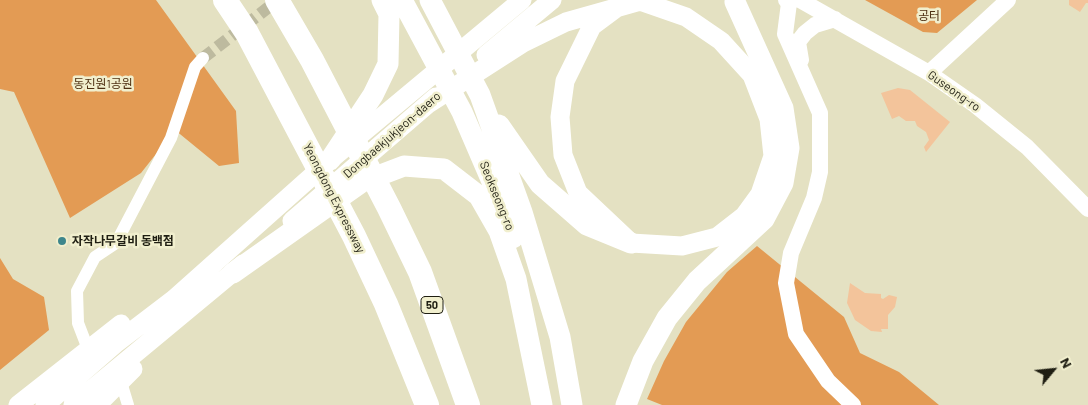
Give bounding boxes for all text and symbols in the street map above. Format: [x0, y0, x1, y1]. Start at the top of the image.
park label: 공터 [918, 9, 940, 23]
street label: Guseong-ro [925, 68, 983, 114]
park label: 동진원1공원 [73, 77, 133, 91]
street label: Dongbaekjukjeon-daero [340, 89, 444, 181]
street label: Yeongdong Expressway [300, 141, 368, 255]
street label: Seokseong-ro [477, 159, 517, 233]
place label: 자작나무갈비 동백점 [72, 234, 174, 248]
marker: 자작나무갈비 동백점 [56, 235, 68, 247]
road number: 50 [421, 296, 443, 314]
north arrow [1028, 345, 1078, 395]
text: N [1057, 355, 1076, 371]

